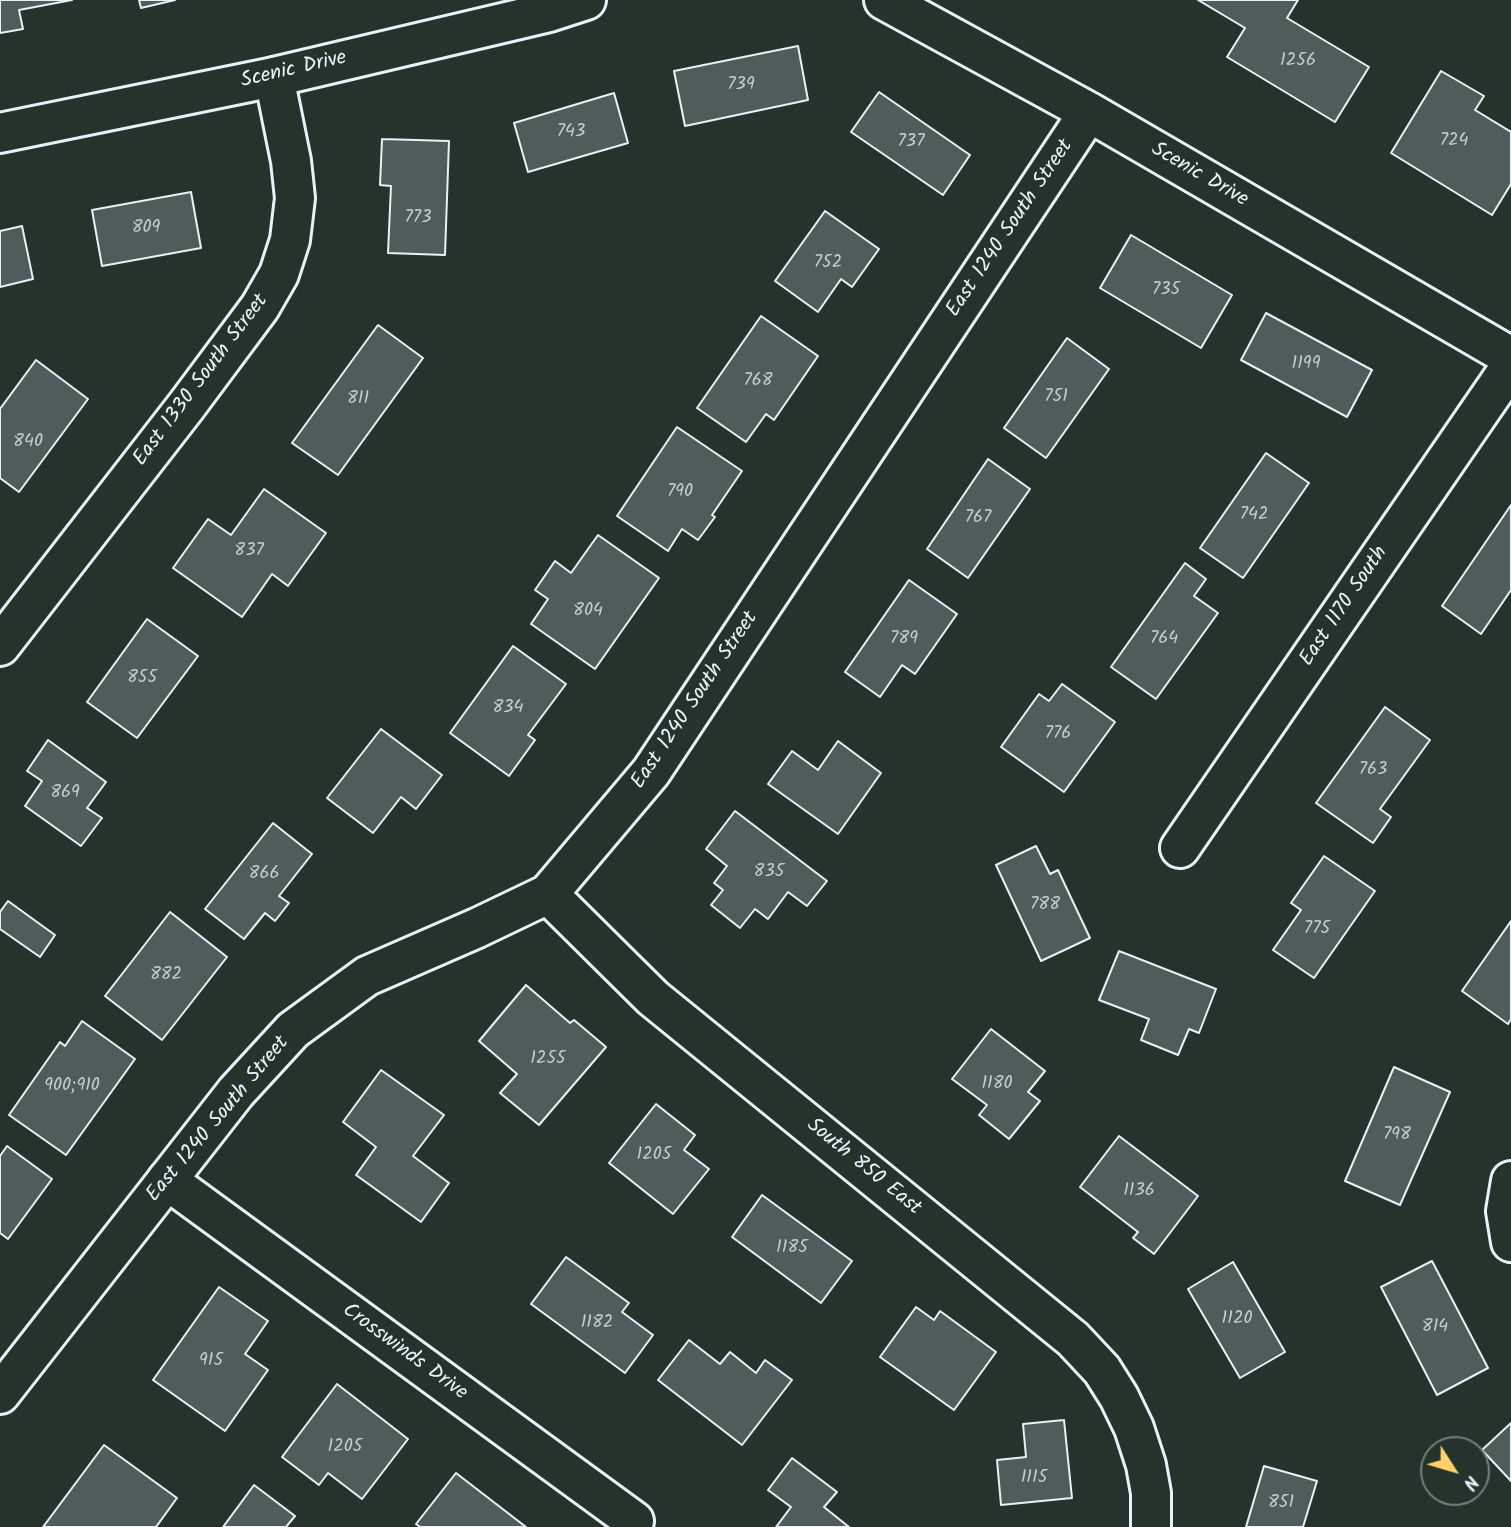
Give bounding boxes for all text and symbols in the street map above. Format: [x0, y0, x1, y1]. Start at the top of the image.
street label: Scenic Drive [239, 47, 349, 95]
house number: 1256 [1280, 51, 1316, 73]
house number: 739 [727, 75, 755, 97]
house number: 743 [557, 122, 585, 144]
house number: 724 [1440, 131, 1468, 153]
house number: 737 [898, 132, 924, 154]
street label: East 1240 South Street [942, 135, 1080, 323]
street label: Scenic Drive [1146, 138, 1252, 214]
house number: 773 [405, 208, 431, 230]
house number: 809 [132, 218, 160, 240]
house number: 752 [814, 253, 842, 275]
house number: 735 [1152, 280, 1180, 302]
street label: East 1330 South Street [129, 290, 275, 472]
house number: 1199 [1292, 354, 1320, 376]
house number: 768 [743, 371, 773, 393]
house number: 751 [1044, 387, 1068, 409]
house number: 811 [347, 389, 369, 411]
house number: 840 [13, 432, 43, 454]
house number: 790 [667, 482, 693, 504]
house number: 742 [1240, 505, 1268, 527]
house number: 767 [965, 508, 991, 530]
house number: 837 [234, 541, 264, 563]
street label: East 1170 South [1296, 542, 1394, 672]
house number: 804 [573, 601, 603, 623]
street label: East 1240 South Street [627, 607, 765, 795]
house number: 789 [890, 629, 918, 651]
house number: 764 [1150, 629, 1178, 651]
house number: 855 [127, 668, 157, 690]
house number: 834 [492, 698, 524, 720]
house number: 776 [1045, 724, 1071, 746]
house number: 763 [1359, 760, 1387, 782]
house number: 869 [50, 783, 80, 805]
house number: 835 [754, 862, 784, 884]
house number: 866 [249, 864, 279, 886]
house number: 788 [1030, 895, 1060, 917]
house number: 775 [1304, 919, 1330, 941]
house number: 882 [150, 965, 182, 987]
street label: East 1240 South Street [142, 1032, 296, 1208]
house number: 1255 [530, 1049, 566, 1071]
house number: 1180 [981, 1074, 1013, 1096]
house number: 900;910 [44, 1076, 100, 1098]
street label: South 850 East [800, 1114, 926, 1222]
house number: 798 [1383, 1125, 1411, 1147]
house number: 1205 [637, 1145, 671, 1167]
house number: 1136 [1123, 1181, 1155, 1203]
house number: 1185 [776, 1238, 808, 1260]
street label: Crosswinds Drive [336, 1299, 472, 1407]
house number: 1120 [1222, 1309, 1252, 1331]
house number: 1182 [581, 1313, 613, 1335]
house number: 814 [1422, 1317, 1448, 1339]
house number: 915 [199, 1351, 223, 1373]
north arrow [1420, 1436, 1490, 1506]
house number: 1205 [328, 1437, 362, 1459]
house number: 1115 [1021, 1468, 1047, 1490]
text: N [1455, 1469, 1486, 1496]
house number: 851 [1268, 1493, 1294, 1515]

